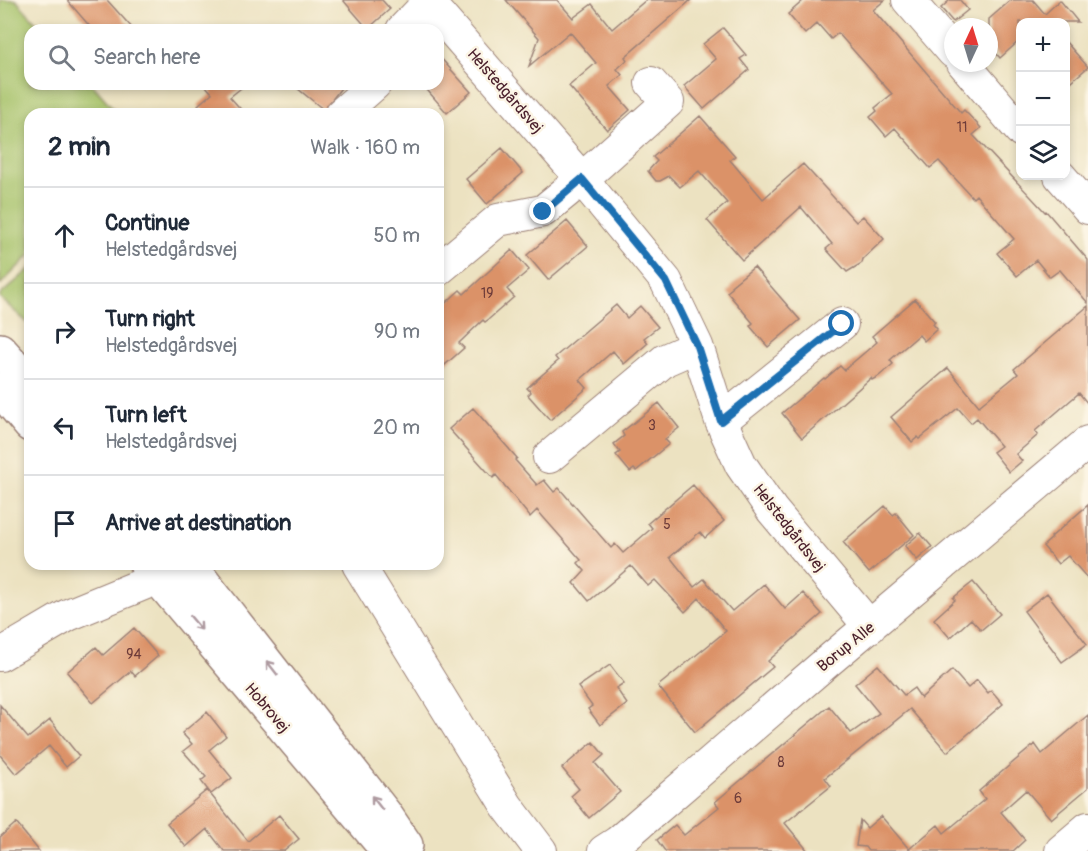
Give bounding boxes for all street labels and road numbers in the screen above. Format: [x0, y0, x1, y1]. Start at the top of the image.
street label: Helstedgårdsvej [463, 44, 547, 138]
street label: Helstedgårdsvej [749, 480, 829, 576]
street label: Borup Alle [813, 618, 879, 676]
street label: Hobrovej [240, 679, 294, 737]

